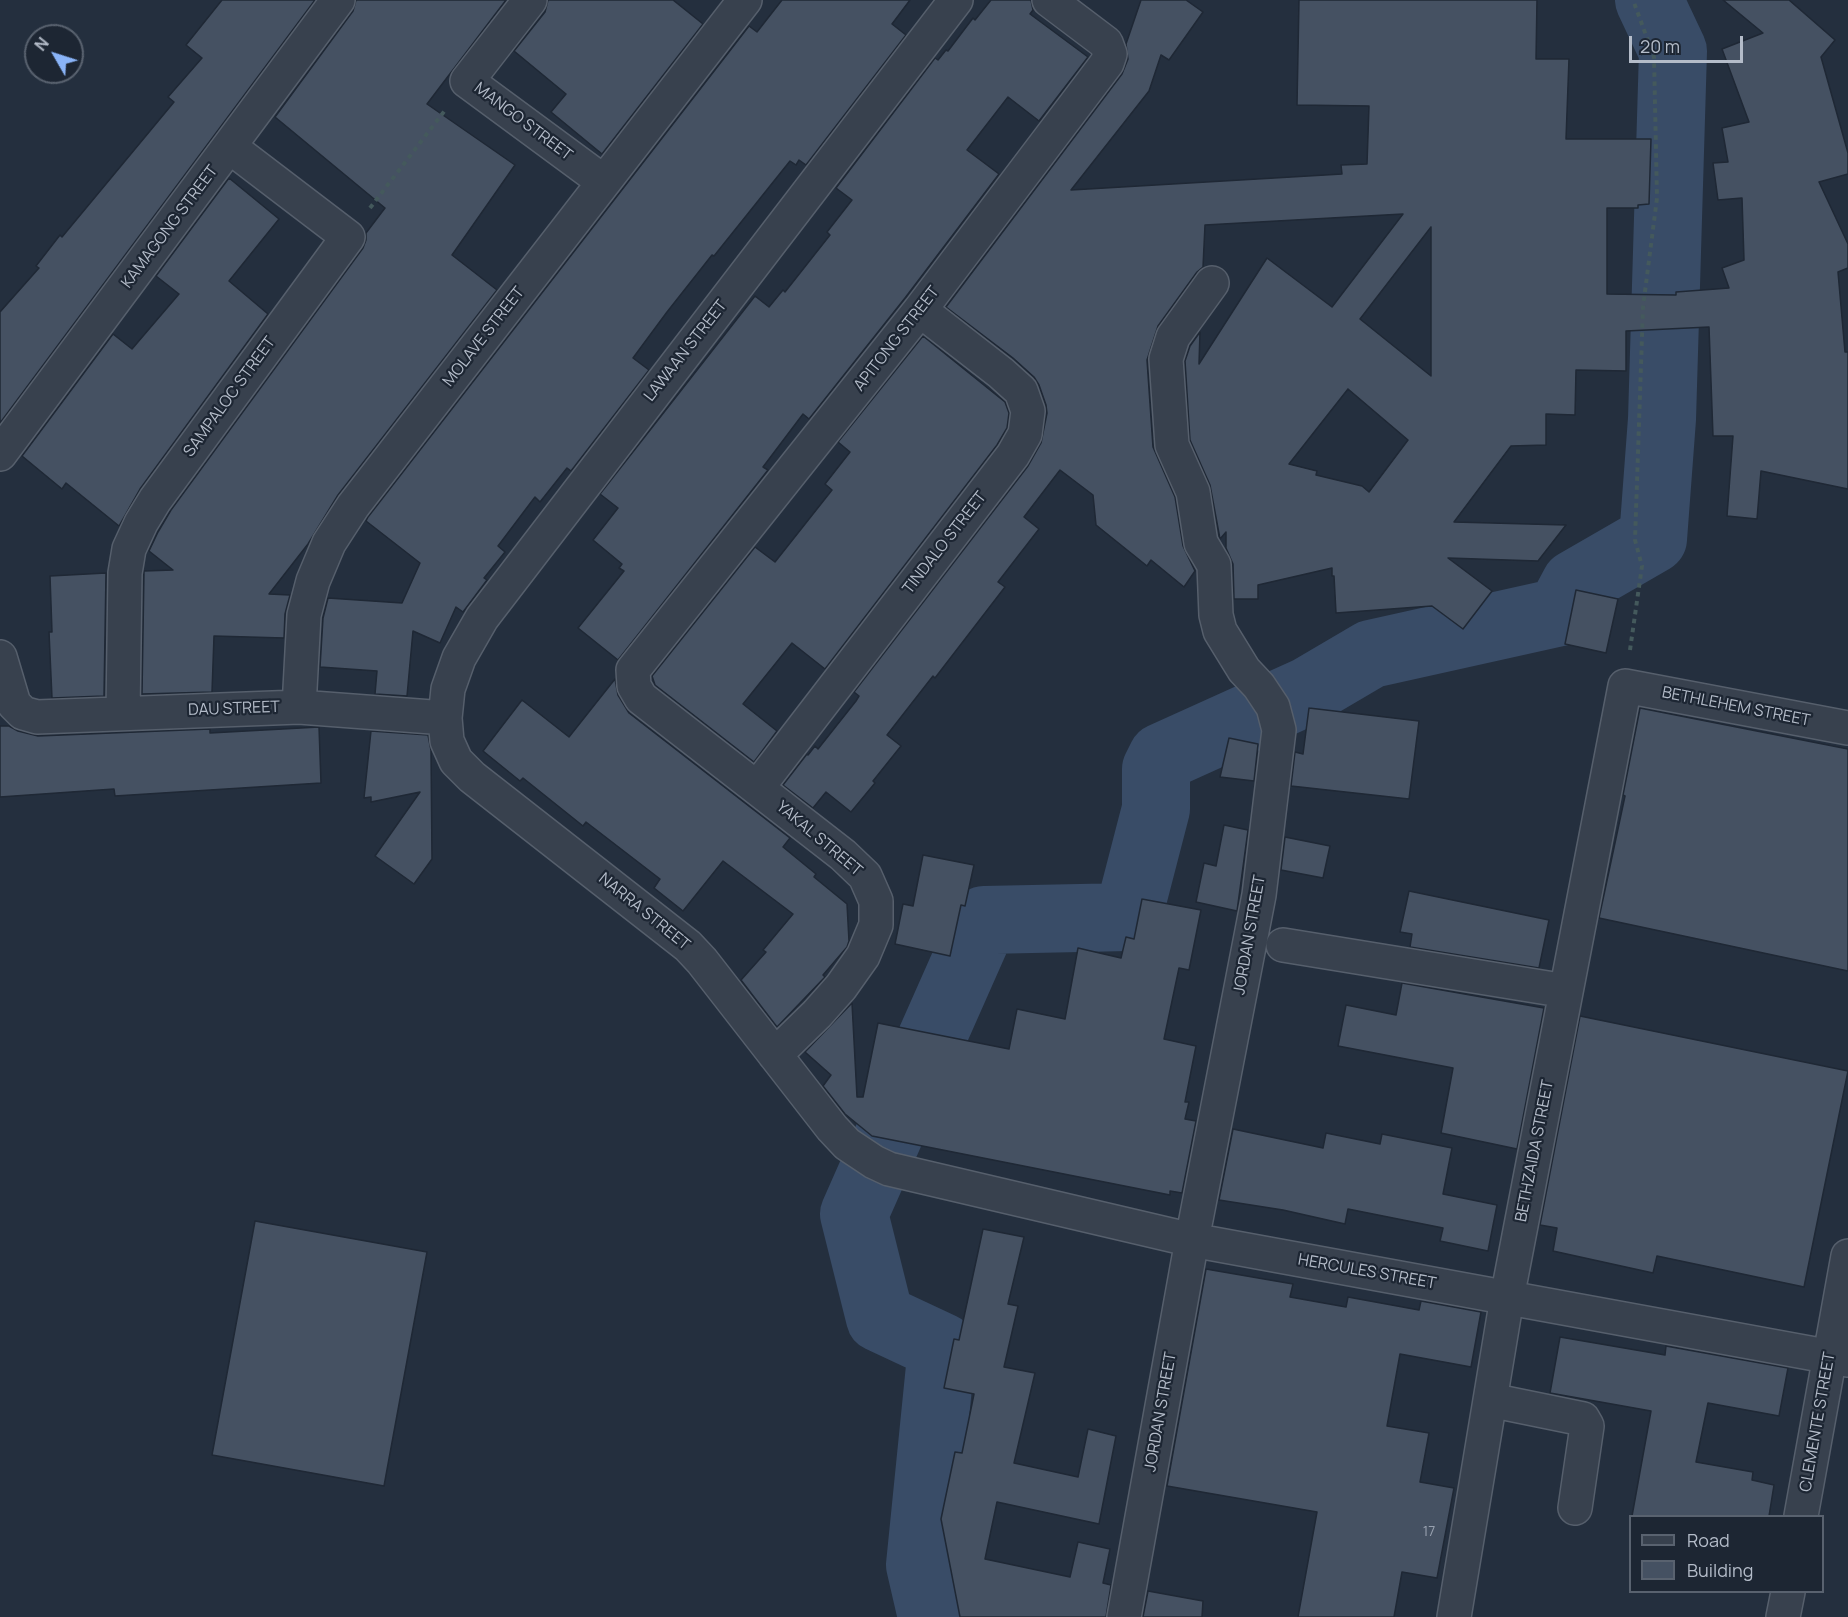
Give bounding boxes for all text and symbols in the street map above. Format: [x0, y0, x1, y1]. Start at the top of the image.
north arrow [24, 24, 84, 84]
scale bar [1632, 24, 1746, 62]
text: N [29, 33, 54, 55]
text: 20 m [1640, 34, 1680, 58]
street label: MANGO STREET [470, 79, 576, 165]
street label: KAMAGONG STREET [118, 162, 222, 292]
street label: MOLAVE STREET [439, 283, 529, 391]
street label: APITONG STREET [850, 283, 944, 395]
street label: LAWAAN STREET [640, 296, 732, 406]
street label: SAMPALOC STREET [180, 333, 280, 461]
street label: TINDALO STREET [899, 488, 991, 598]
street label: BETHLEHEM STREET [1660, 683, 1812, 731]
street label: DAU STREET [188, 698, 280, 720]
street label: YAKAL STREET [772, 798, 866, 880]
street label: NARRA STREET [594, 869, 694, 955]
street label: JORDAN STREET [1230, 874, 1270, 996]
street label: BETHZAIDA STREET [1512, 1078, 1558, 1224]
street label: HERCULES STREET [1296, 1250, 1438, 1294]
street label: JORDAN STREET [1141, 1351, 1181, 1473]
street label: CLEMENTE STREET [1796, 1351, 1840, 1493]
legend [1629, 1515, 1824, 1593]
house number: 17 [1423, 1524, 1435, 1540]
text: Road [1687, 1528, 1730, 1552]
text: Building [1687, 1558, 1753, 1582]

